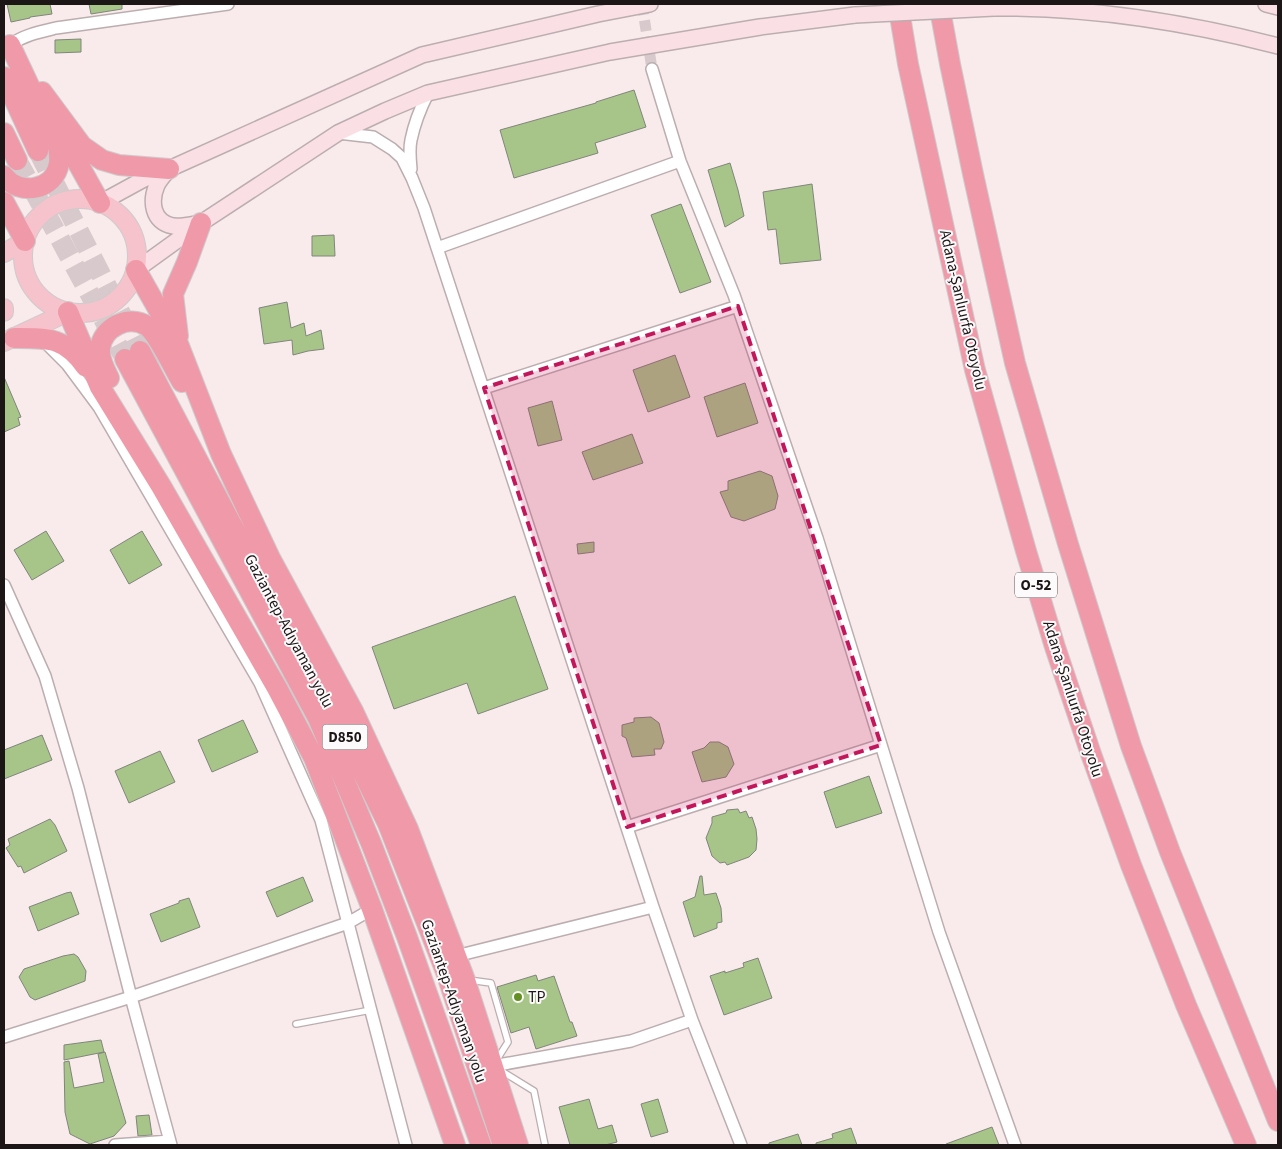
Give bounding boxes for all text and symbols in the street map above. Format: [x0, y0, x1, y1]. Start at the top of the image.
street label: Adana-Şanlıurfa Otoyolu [934, 228, 992, 392]
street label: Gaziantep-Adıyaman yolu [239, 550, 339, 712]
road number: O-52 [1015, 572, 1057, 598]
street label: Adana-Şanlıurfa Otoyolu [1037, 618, 1109, 780]
road number: D850 [322, 724, 368, 750]
street label: Gaziantep-Adıyaman yolu [416, 916, 492, 1086]
place label: TP [528, 986, 546, 1008]
marker: TP [512, 991, 524, 1003]

